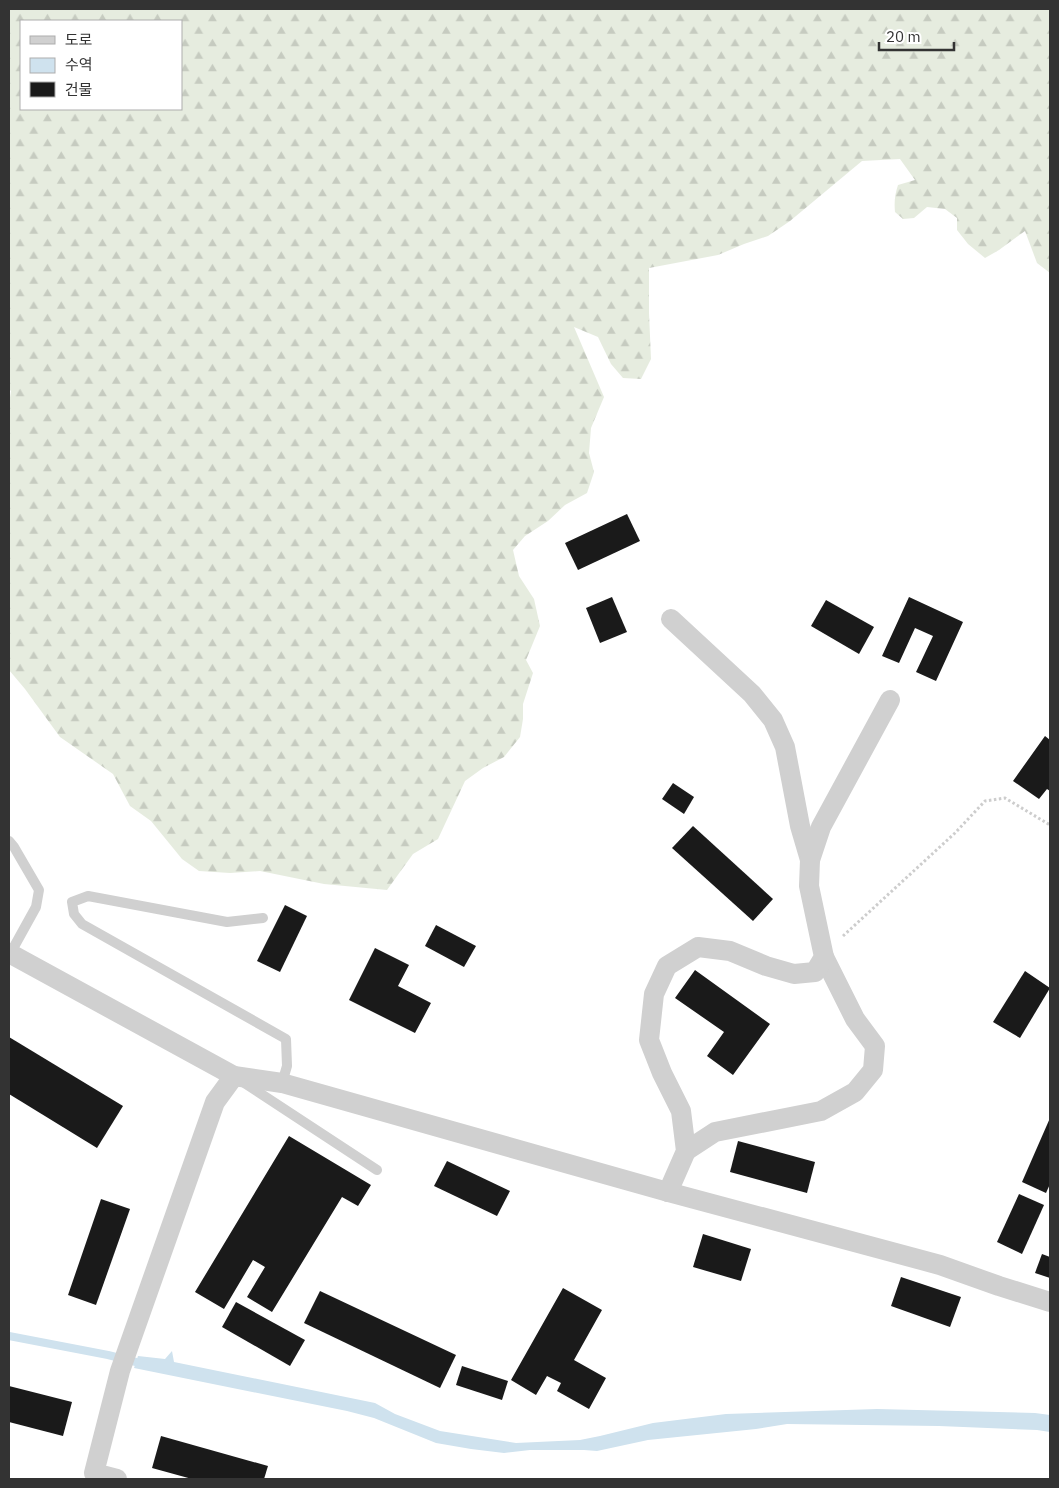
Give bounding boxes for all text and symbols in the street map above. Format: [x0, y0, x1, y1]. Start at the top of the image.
legend [20, 20, 182, 110]
scale bar [879, 20, 954, 52]
text: 20 m [886, 27, 921, 46]
text: 도로 [65, 30, 93, 49]
text: 수역 [65, 55, 93, 74]
text: 건물 [65, 80, 93, 99]

